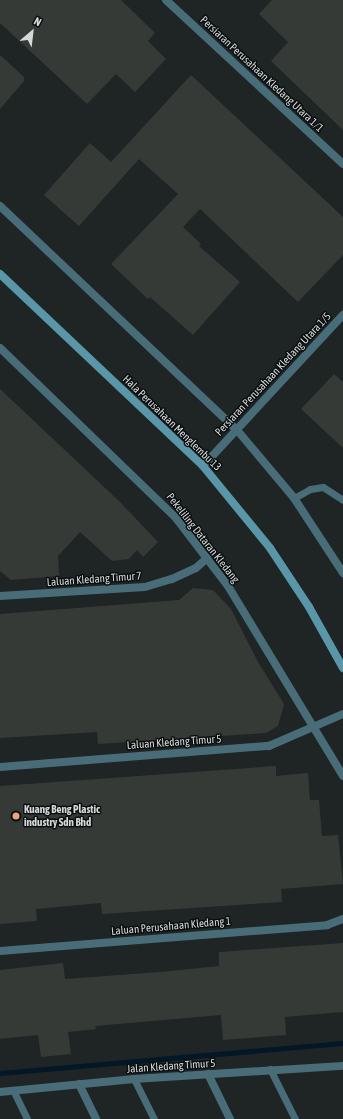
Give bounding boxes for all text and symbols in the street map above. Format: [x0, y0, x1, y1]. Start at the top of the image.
north arrow [12, 12, 52, 52]
street label: Persiaran Perusahaan Kledang Utara 1/1 [198, 13, 326, 135]
text: N [32, 15, 43, 28]
street label: Persiaran Perusahaan Kledang Utara 1/5 [212, 310, 334, 438]
street label: Hala Perusahaan Menglembu 13 [120, 372, 224, 474]
street label: Pekeliling Dataran Kledang [164, 490, 242, 586]
street label: Laluan Kledang Timur 7 [46, 569, 142, 589]
street label: Laluan Kledang Timur 5 [126, 732, 222, 752]
place label: Kuang Beng Plastic industry Sdn Bhd [24, 803, 100, 829]
marker: Kuang Beng Plastic industry Sdn Bhd [11, 811, 21, 821]
street label: Laluan Perusahaan Kledang 1 [111, 914, 231, 938]
street label: Jalan Kledang Timur 5 [126, 1056, 216, 1076]

